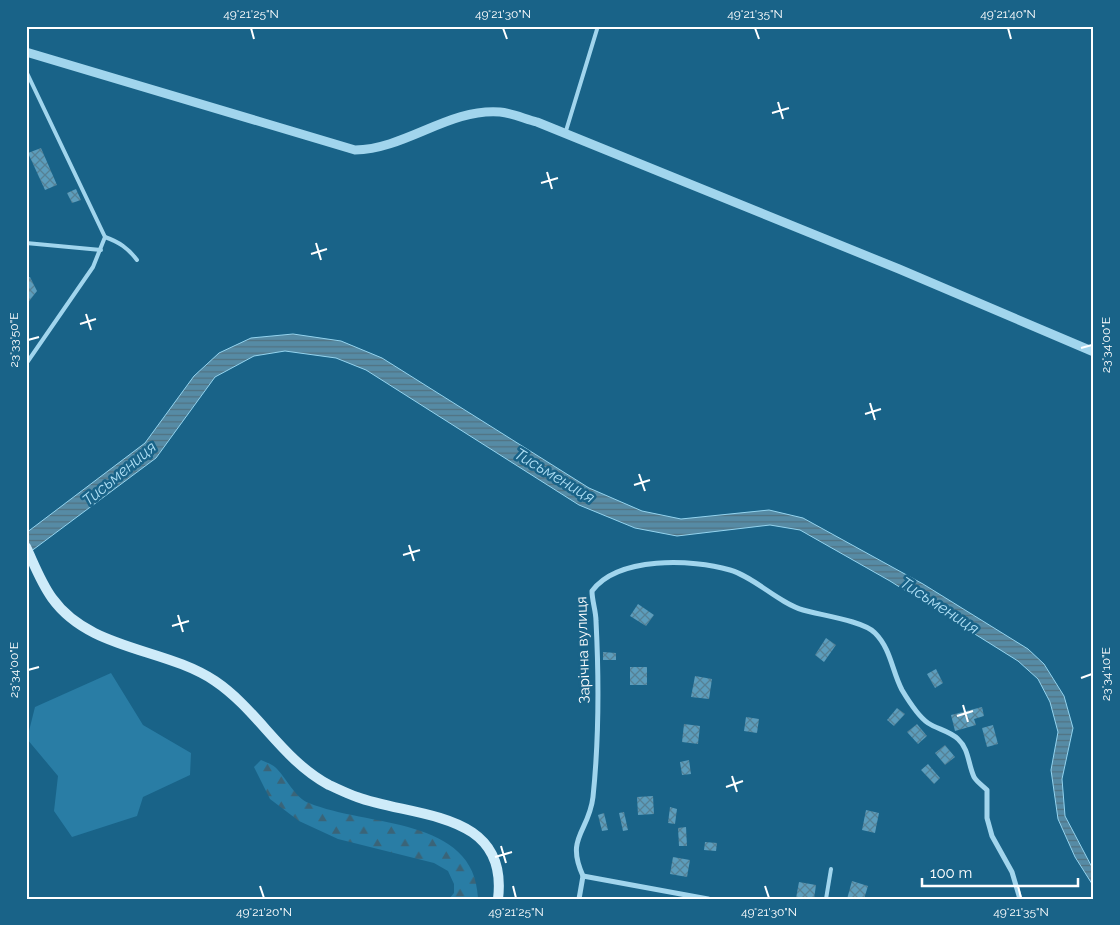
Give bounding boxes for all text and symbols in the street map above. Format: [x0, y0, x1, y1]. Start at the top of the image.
text: 49°21'25"N [223, 7, 279, 21]
text: 49°21'30"N [475, 7, 531, 21]
text: 49°21'35"N [727, 7, 783, 21]
text: 49°21'40"N [980, 7, 1036, 21]
text: 23°33'50"E [7, 313, 21, 367]
text: 23°34'00"E [1099, 317, 1113, 373]
water label: Тисьмениця [79, 437, 160, 510]
water label: Тисьмениця [511, 444, 599, 507]
water label: Тисьмениця [897, 573, 983, 638]
street label: Зарічна вулиця [572, 596, 594, 704]
text: 23°34'00"E [7, 642, 21, 698]
text: 23°34'10"E [1099, 647, 1113, 701]
scale bar [922, 855, 1079, 887]
text: 100 m [930, 864, 972, 882]
text: 49°21'20"N [236, 905, 292, 919]
text: 49°21'25"N [488, 905, 544, 919]
text: 49°21'30"N [741, 905, 797, 919]
text: 49°21'35"N [993, 905, 1049, 919]

